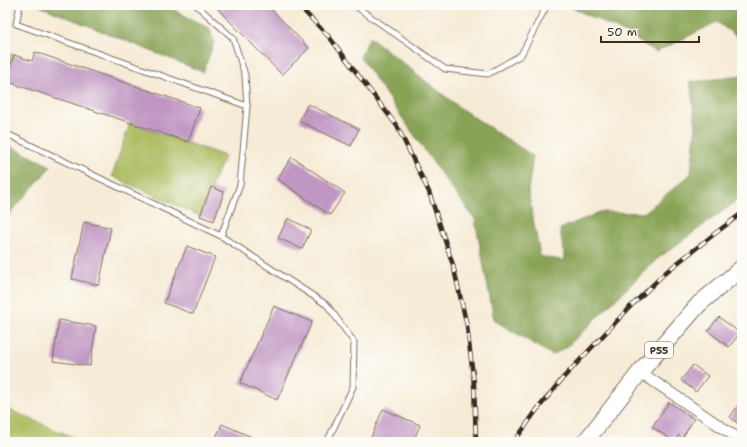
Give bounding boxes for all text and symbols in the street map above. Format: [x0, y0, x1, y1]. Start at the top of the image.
scale bar [601, 18, 699, 44]
text: 50 m [607, 24, 637, 40]
road number: Р55 [645, 342, 673, 358]

